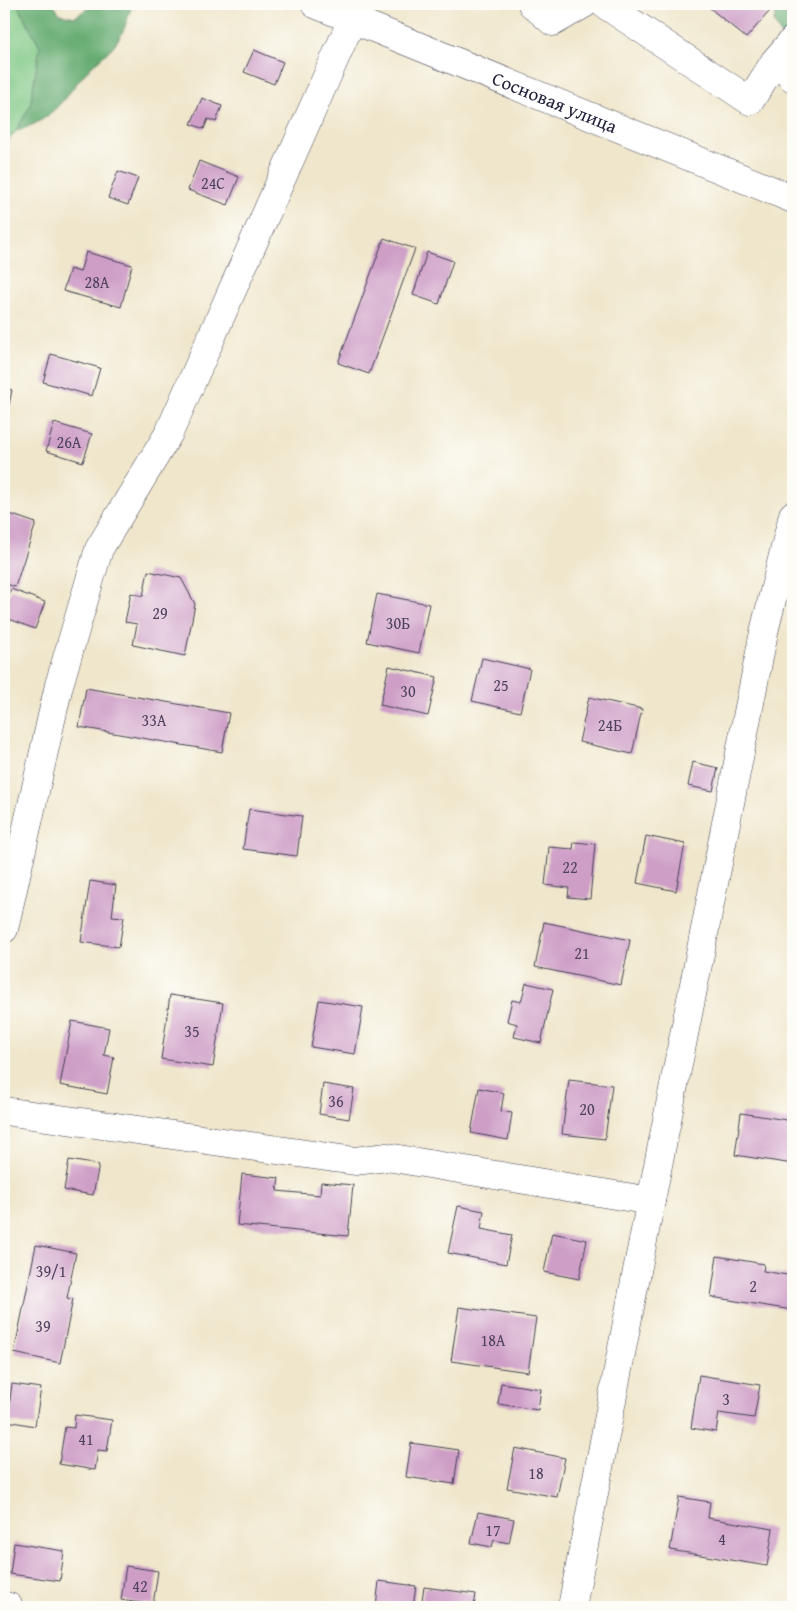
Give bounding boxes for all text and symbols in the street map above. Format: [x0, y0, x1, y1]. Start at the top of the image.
street label: Сосновая улица [488, 64, 622, 140]
house number: 24С [201, 171, 225, 195]
house number: 28А [84, 270, 110, 294]
house number: 26А [56, 430, 82, 454]
house number: 29 [152, 601, 168, 625]
house number: 30Б [386, 611, 410, 635]
house number: 25 [493, 673, 509, 697]
house number: 30 [400, 679, 416, 703]
house number: 33А [141, 708, 167, 732]
house number: 24Б [598, 713, 622, 737]
house number: 22 [562, 855, 578, 879]
house number: 21 [574, 941, 590, 965]
house number: 35 [184, 1019, 200, 1043]
house number: 36 [328, 1089, 344, 1113]
house number: 20 [579, 1097, 595, 1121]
house number: 39/1 [36, 1259, 66, 1283]
house number: 2 [749, 1274, 757, 1298]
house number: 39 [35, 1314, 51, 1338]
house number: 18А [480, 1328, 506, 1352]
house number: 3 [722, 1387, 730, 1411]
house number: 41 [78, 1427, 94, 1451]
house number: 18 [528, 1461, 544, 1485]
house number: 17 [485, 1518, 501, 1542]
house number: 4 [718, 1527, 726, 1551]
house number: 42 [132, 1574, 148, 1598]

